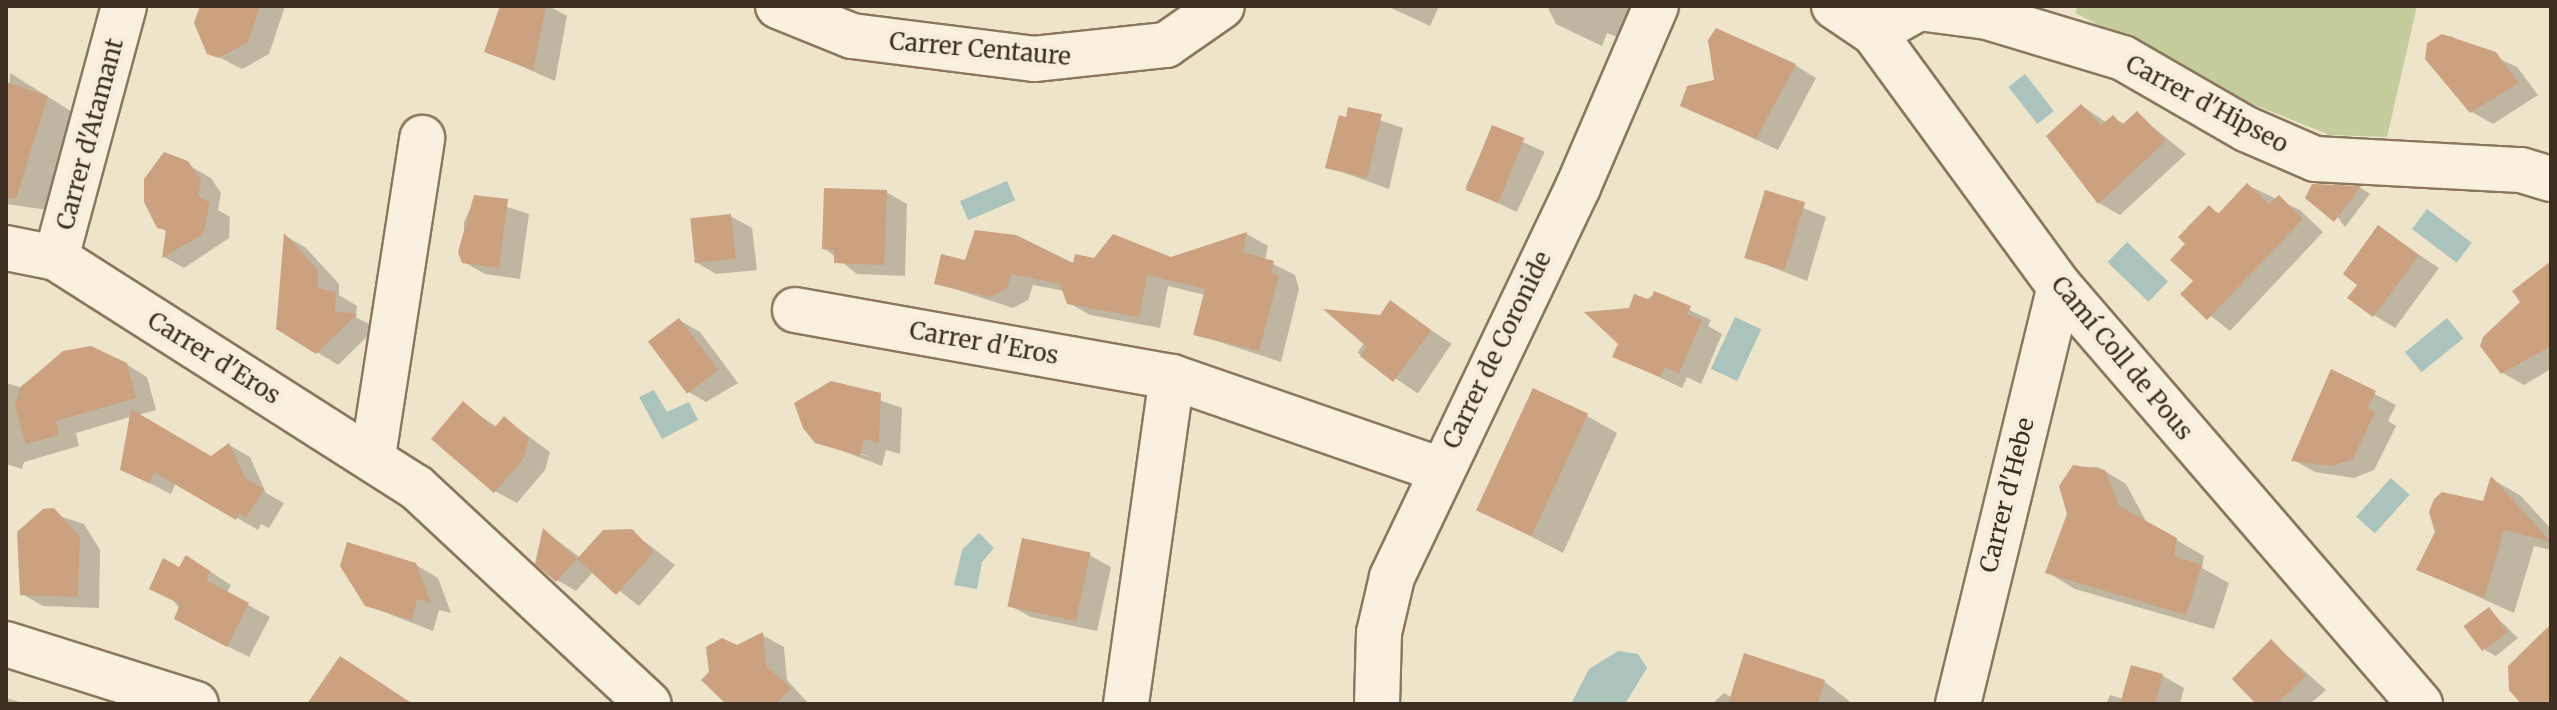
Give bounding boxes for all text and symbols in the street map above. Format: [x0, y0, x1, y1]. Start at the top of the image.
street label: Carrer Centaure [888, 27, 1072, 71]
street label: Carrer d'Atamant [51, 35, 129, 233]
street label: Carrer d'Hipseo [2121, 49, 2293, 159]
street label: Carrer de Coronide [1437, 247, 1557, 453]
street label: Camí Coll de Pous [2045, 270, 2199, 446]
street label: Carrer d'Eros [142, 306, 286, 410]
street label: Carrer d'Eros [907, 316, 1061, 370]
street label: Carrer d'Hebe [1974, 415, 2040, 575]

